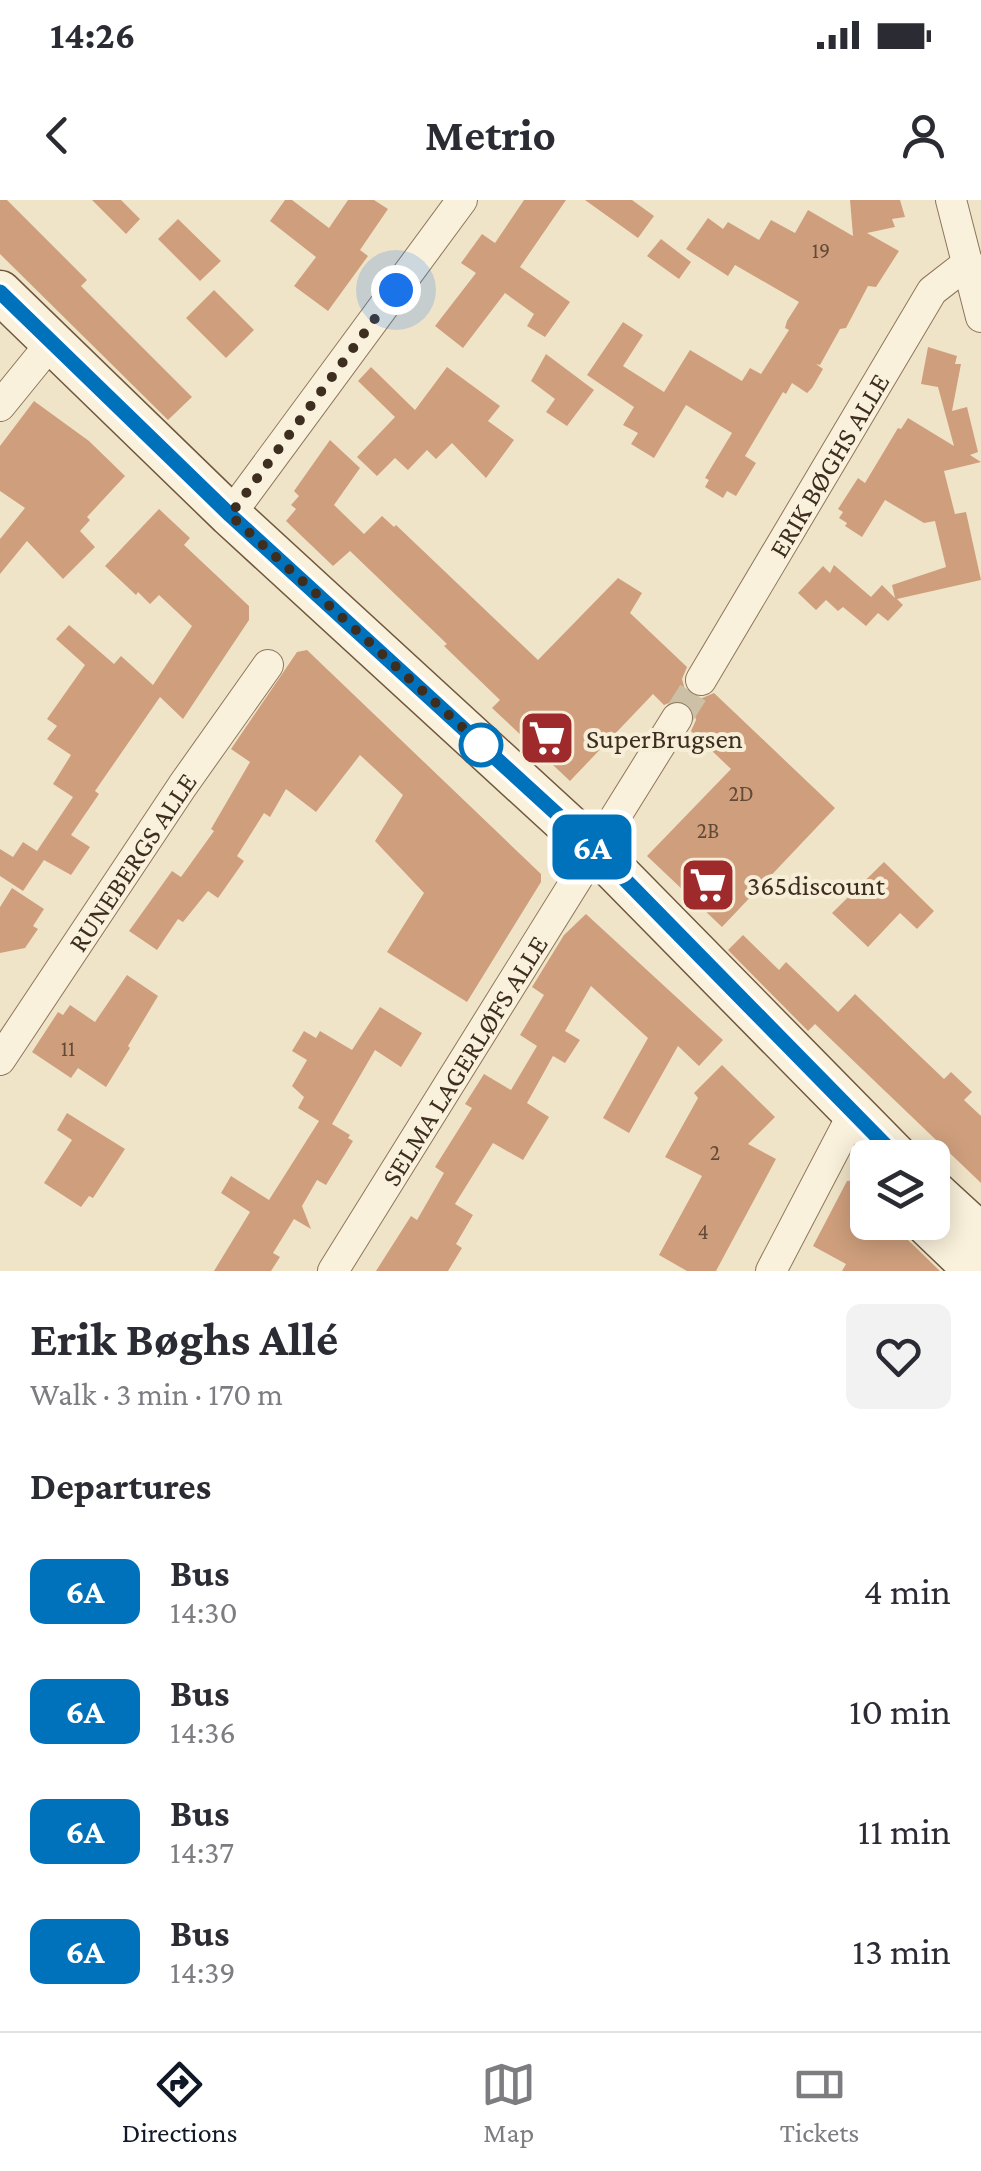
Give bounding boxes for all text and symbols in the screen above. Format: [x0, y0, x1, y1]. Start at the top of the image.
text: 14:26 [50, 14, 135, 56]
icon: back [30, 108, 85, 163]
icon: person [896, 108, 951, 163]
text: Metrio [425, 110, 556, 160]
house number: 19 [812, 238, 830, 263]
your location [371, 265, 421, 315]
street label: ERIK BØGHS ALLE [762, 368, 895, 562]
supermarket icon: SuperBrugsen [517, 708, 577, 768]
place label: SuperBrugsen [586, 723, 743, 754]
unlabelled marker [460, 724, 502, 766]
street label: RUNEBERGS ALLE [61, 767, 202, 957]
house number: 2D [728, 781, 754, 806]
line badge: 6A [547, 814, 637, 880]
house number: 2B [697, 818, 719, 843]
text: 6A [572, 828, 612, 867]
supermarket icon: 365discount [678, 855, 738, 915]
place label: 365discount [747, 870, 886, 901]
street label: SELMA LAGERLØFS ALLE [375, 930, 553, 1191]
house number: 11 [61, 1036, 75, 1061]
house number: 2 [710, 1140, 720, 1165]
map controls [850, 1140, 950, 1240]
button: layers [850, 1140, 950, 1240]
house number: 4 [697, 1219, 709, 1244]
button: heart [846, 1304, 951, 1409]
text: Erik Bøghs Allé [30, 1312, 338, 1365]
text: Walk · 3 min · 170 m [30, 1376, 283, 1412]
text: Departures [30, 1465, 211, 1507]
text: Bus [170, 1552, 229, 1594]
text: 4 min [864, 1570, 951, 1612]
text: 6A [65, 1572, 105, 1611]
text: 14:30 [170, 1594, 238, 1630]
text: Bus [170, 1672, 229, 1714]
text: 10 min [849, 1690, 951, 1732]
text: 6A [65, 1692, 105, 1731]
text: 14:36 [170, 1714, 236, 1750]
text: Bus [170, 1792, 229, 1834]
text: 11 min [858, 1810, 951, 1852]
text: 6A [65, 1812, 105, 1851]
text: 14:37 [170, 1834, 234, 1870]
text: Bus [170, 1912, 229, 1954]
text: 13 min [852, 1930, 951, 1972]
text: 6A [65, 1932, 105, 1971]
text: 14:39 [170, 1954, 236, 1990]
tab: Directions [122, 2057, 238, 2148]
tab: Map [481, 2057, 536, 2148]
tab: Tickets [780, 2057, 859, 2148]

